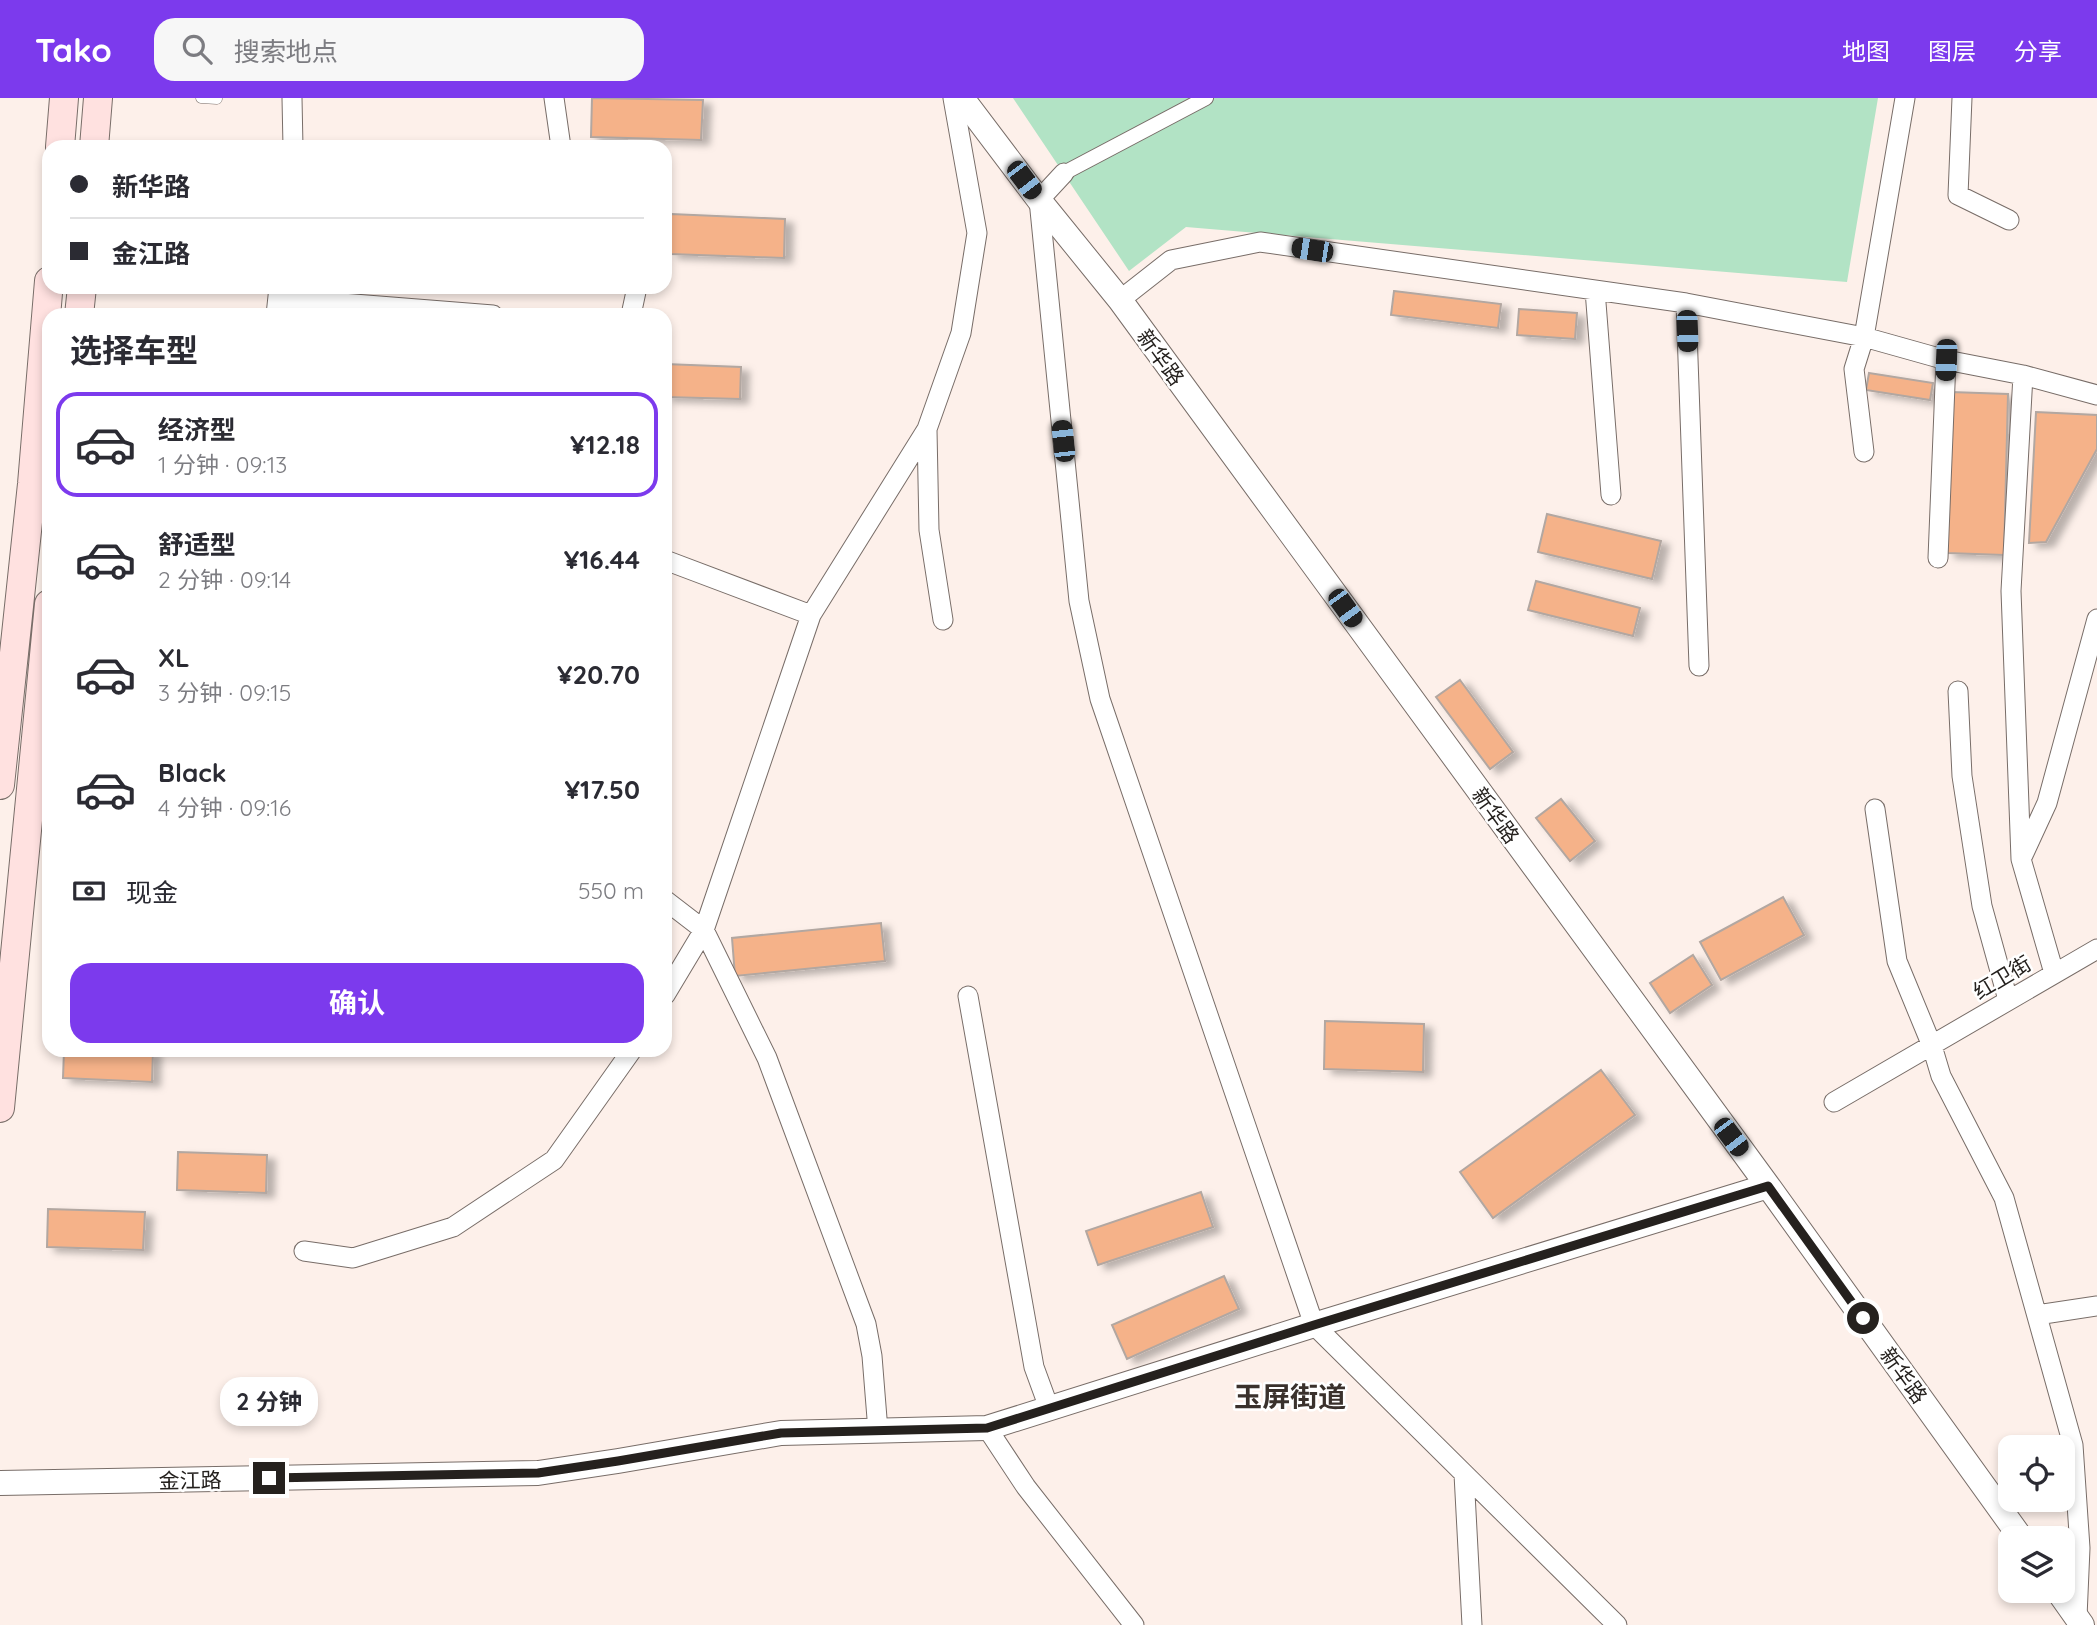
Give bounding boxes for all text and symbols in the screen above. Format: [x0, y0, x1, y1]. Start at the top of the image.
search box [154, 18, 644, 81]
text: Tako [35, 29, 112, 70]
icon: search [178, 30, 216, 68]
text: 搜索地点 [234, 35, 338, 68]
text: 地图 [1842, 36, 1890, 66]
text: 图层 [1928, 36, 1976, 66]
text: 分享 [2014, 36, 2062, 66]
car [1003, 157, 1046, 203]
text: 新华路 [112, 170, 190, 203]
car [1290, 236, 1335, 264]
text: 金江路 [112, 237, 190, 270]
car [1676, 310, 1699, 352]
street label: 新华路 [1132, 324, 1190, 390]
text: 选择车型 [70, 330, 198, 370]
car [1935, 339, 1958, 381]
icon: car [74, 413, 137, 476]
text: 经济型 [158, 413, 236, 446]
car [1051, 419, 1076, 463]
text: ¥12.18 [570, 428, 640, 461]
text: 1 分钟 · 09:13 [158, 450, 287, 479]
icon: car [74, 528, 137, 591]
text: 舒适型 [158, 528, 236, 561]
text: ¥16.44 [564, 543, 640, 576]
text: 2 分钟 · 09:14 [158, 565, 291, 594]
car [1325, 585, 1366, 631]
text: XL [158, 641, 190, 674]
icon: car [74, 643, 137, 706]
text: ¥20.70 [557, 658, 640, 691]
text: 3 分钟 · 09:15 [158, 678, 291, 707]
text: Black [158, 756, 227, 789]
icon: car [74, 758, 137, 821]
text: ¥17.50 [565, 773, 640, 806]
street label: 新华路 [1467, 782, 1525, 848]
text: 4 分钟 · 09:16 [158, 793, 291, 822]
icon: cash [70, 872, 108, 910]
text: 现金 [126, 876, 178, 909]
text: 550 m [578, 876, 644, 905]
street label: 红卫街 [1968, 950, 2036, 1004]
button: 确认 [70, 963, 644, 1043]
car [1710, 1114, 1753, 1160]
route start [1847, 1302, 1879, 1334]
street label: 新华路 [1875, 1342, 1933, 1408]
callout: 2 分钟 [220, 1376, 318, 1426]
district label: 玉屏街道 [1234, 1379, 1346, 1414]
text: 2 分钟 [236, 1387, 302, 1416]
map controls [1998, 1435, 2075, 1603]
button: locate [1998, 1435, 2075, 1512]
route end [253, 1462, 285, 1494]
street label: 金江路 [158, 1466, 222, 1494]
button: layers [1998, 1526, 2075, 1603]

